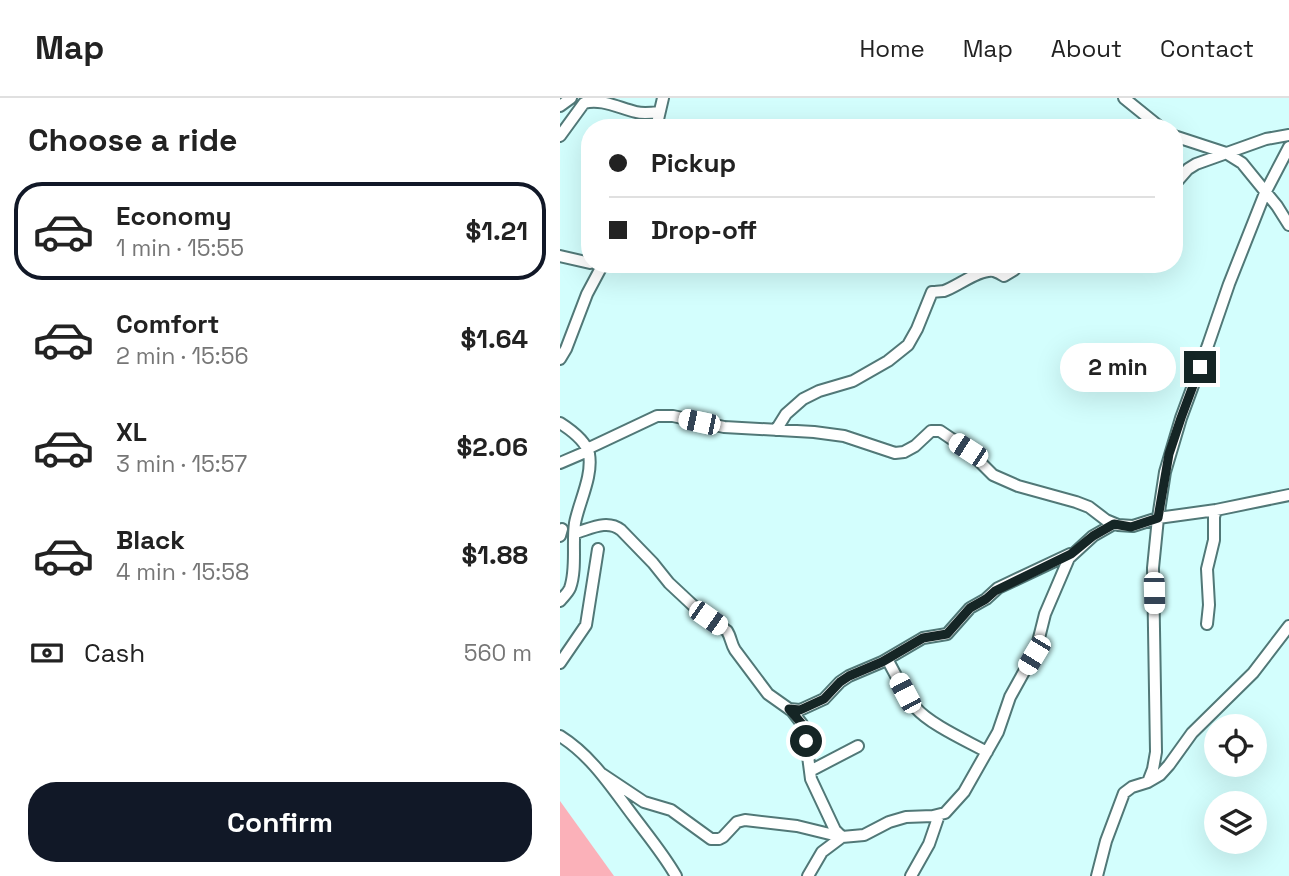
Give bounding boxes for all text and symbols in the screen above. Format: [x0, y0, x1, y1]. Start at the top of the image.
text: Map [35, 27, 104, 69]
text: Home [859, 33, 925, 64]
text: Map [963, 33, 1013, 64]
text: About [1051, 33, 1122, 64]
text: Contact [1160, 33, 1254, 64]
text: Choose a ride [28, 120, 238, 160]
text: Pickup [651, 146, 736, 180]
text: Economy [116, 199, 232, 233]
icon: car [32, 200, 95, 263]
text: Drop-off [651, 213, 757, 247]
text: $1.21 [466, 214, 528, 248]
text: 1 min · 15:55 [116, 233, 244, 263]
text: Comfort [116, 307, 219, 341]
icon: car [32, 308, 95, 371]
text: $1.64 [460, 322, 528, 356]
text: 2 min · 15:56 [116, 341, 248, 371]
callout: 2 min [1060, 342, 1176, 392]
route end [1184, 351, 1216, 383]
text: 2 min [1088, 352, 1148, 382]
car [677, 407, 722, 437]
text: XL [116, 415, 147, 449]
icon: car [32, 416, 95, 479]
text: $2.06 [456, 430, 528, 464]
car [945, 430, 992, 470]
text: 3 min · 15:57 [116, 449, 247, 479]
text: Black [116, 523, 185, 557]
icon: car [32, 524, 95, 587]
text: $1.88 [462, 538, 528, 572]
text: 4 min · 15:58 [116, 557, 249, 587]
car [1144, 572, 1165, 614]
car [685, 597, 732, 639]
car [1015, 632, 1054, 678]
icon: cash [28, 634, 66, 672]
text: Cash [84, 636, 145, 670]
text: 560 m [464, 638, 532, 668]
car [886, 670, 925, 716]
map controls [1204, 714, 1267, 854]
button: locate [1204, 714, 1267, 777]
route start [790, 725, 822, 757]
button: Confirm [28, 782, 532, 862]
button: layers [1204, 791, 1267, 854]

